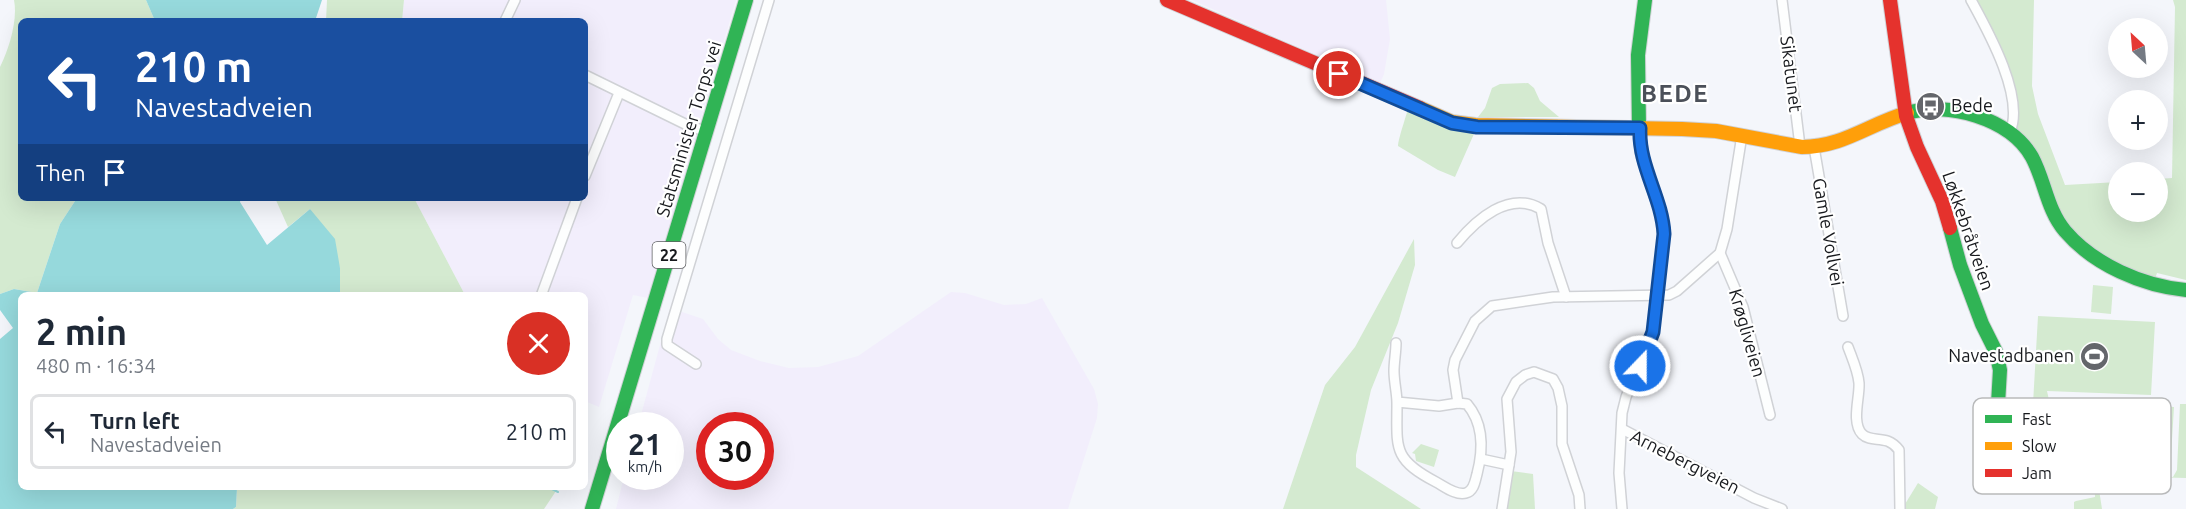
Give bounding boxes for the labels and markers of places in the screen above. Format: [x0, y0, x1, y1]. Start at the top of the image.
pin [1313, 48, 1364, 99]
bus stop icon: Bede [1914, 90, 1946, 122]
place label: Bede [1951, 95, 1993, 115]
sports icon: Navestadbanen [2079, 340, 2111, 372]
place label: Navestadbanen [1948, 345, 2074, 365]

